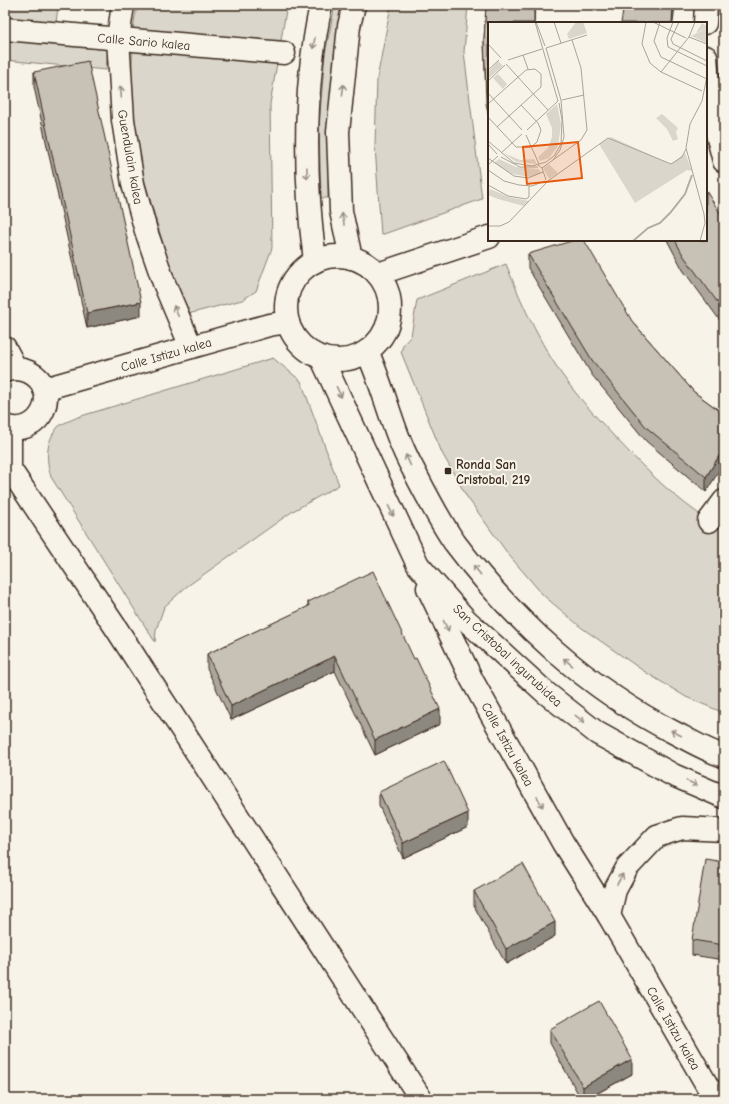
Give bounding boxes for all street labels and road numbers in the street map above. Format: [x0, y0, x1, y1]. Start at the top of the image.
street label: Calle Sario kalea [97, 30, 191, 53]
street label: Guendulain kalea [115, 108, 146, 206]
street label: Calle Istizu kalea [119, 334, 213, 375]
street label: San Cristobal ingurubidea [450, 601, 565, 710]
street label: Calle Istizu kalea [478, 700, 537, 789]
street label: Calle Istizu kalea [644, 984, 704, 1073]

